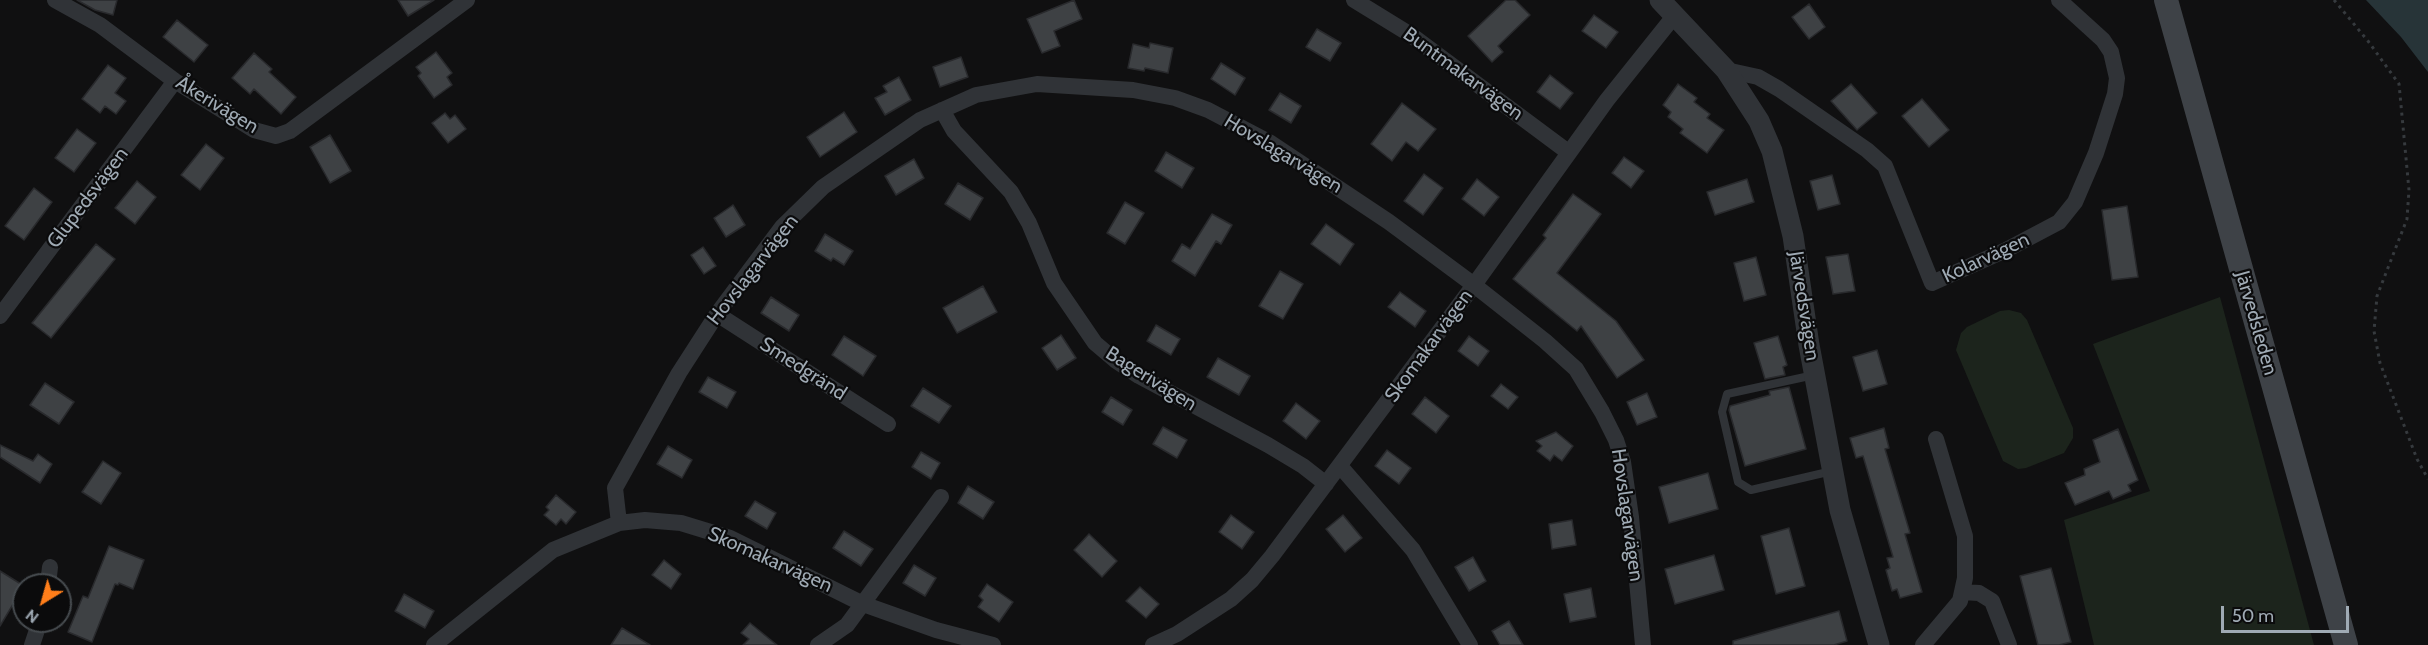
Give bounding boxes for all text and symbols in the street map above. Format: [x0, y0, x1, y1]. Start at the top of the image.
street label: Buntmakarvägen [1398, 22, 1528, 126]
street label: Åkerivägen [171, 71, 263, 139]
street label: Hovslagarvägen [1220, 109, 1346, 199]
street label: Glupedsvägen [42, 143, 134, 253]
street label: Hovslagarvägen [702, 210, 804, 330]
street label: Kolarvägen [1939, 227, 2033, 289]
street label: Järvedsvägen [1783, 249, 1825, 363]
street label: Järvedsleden [2230, 268, 2282, 378]
street label: Skomakarvägen [1380, 285, 1478, 407]
street label: Smedgränd [755, 332, 851, 406]
street label: Bagerivägen [1101, 342, 1201, 416]
street label: Hovslagarvägen [1606, 447, 1648, 583]
street label: Skomakarvägen [704, 522, 836, 598]
north arrow [12, 573, 72, 633]
scale bar [2224, 594, 2352, 632]
text: N [22, 605, 42, 627]
text: 50 m [2232, 605, 2274, 627]

